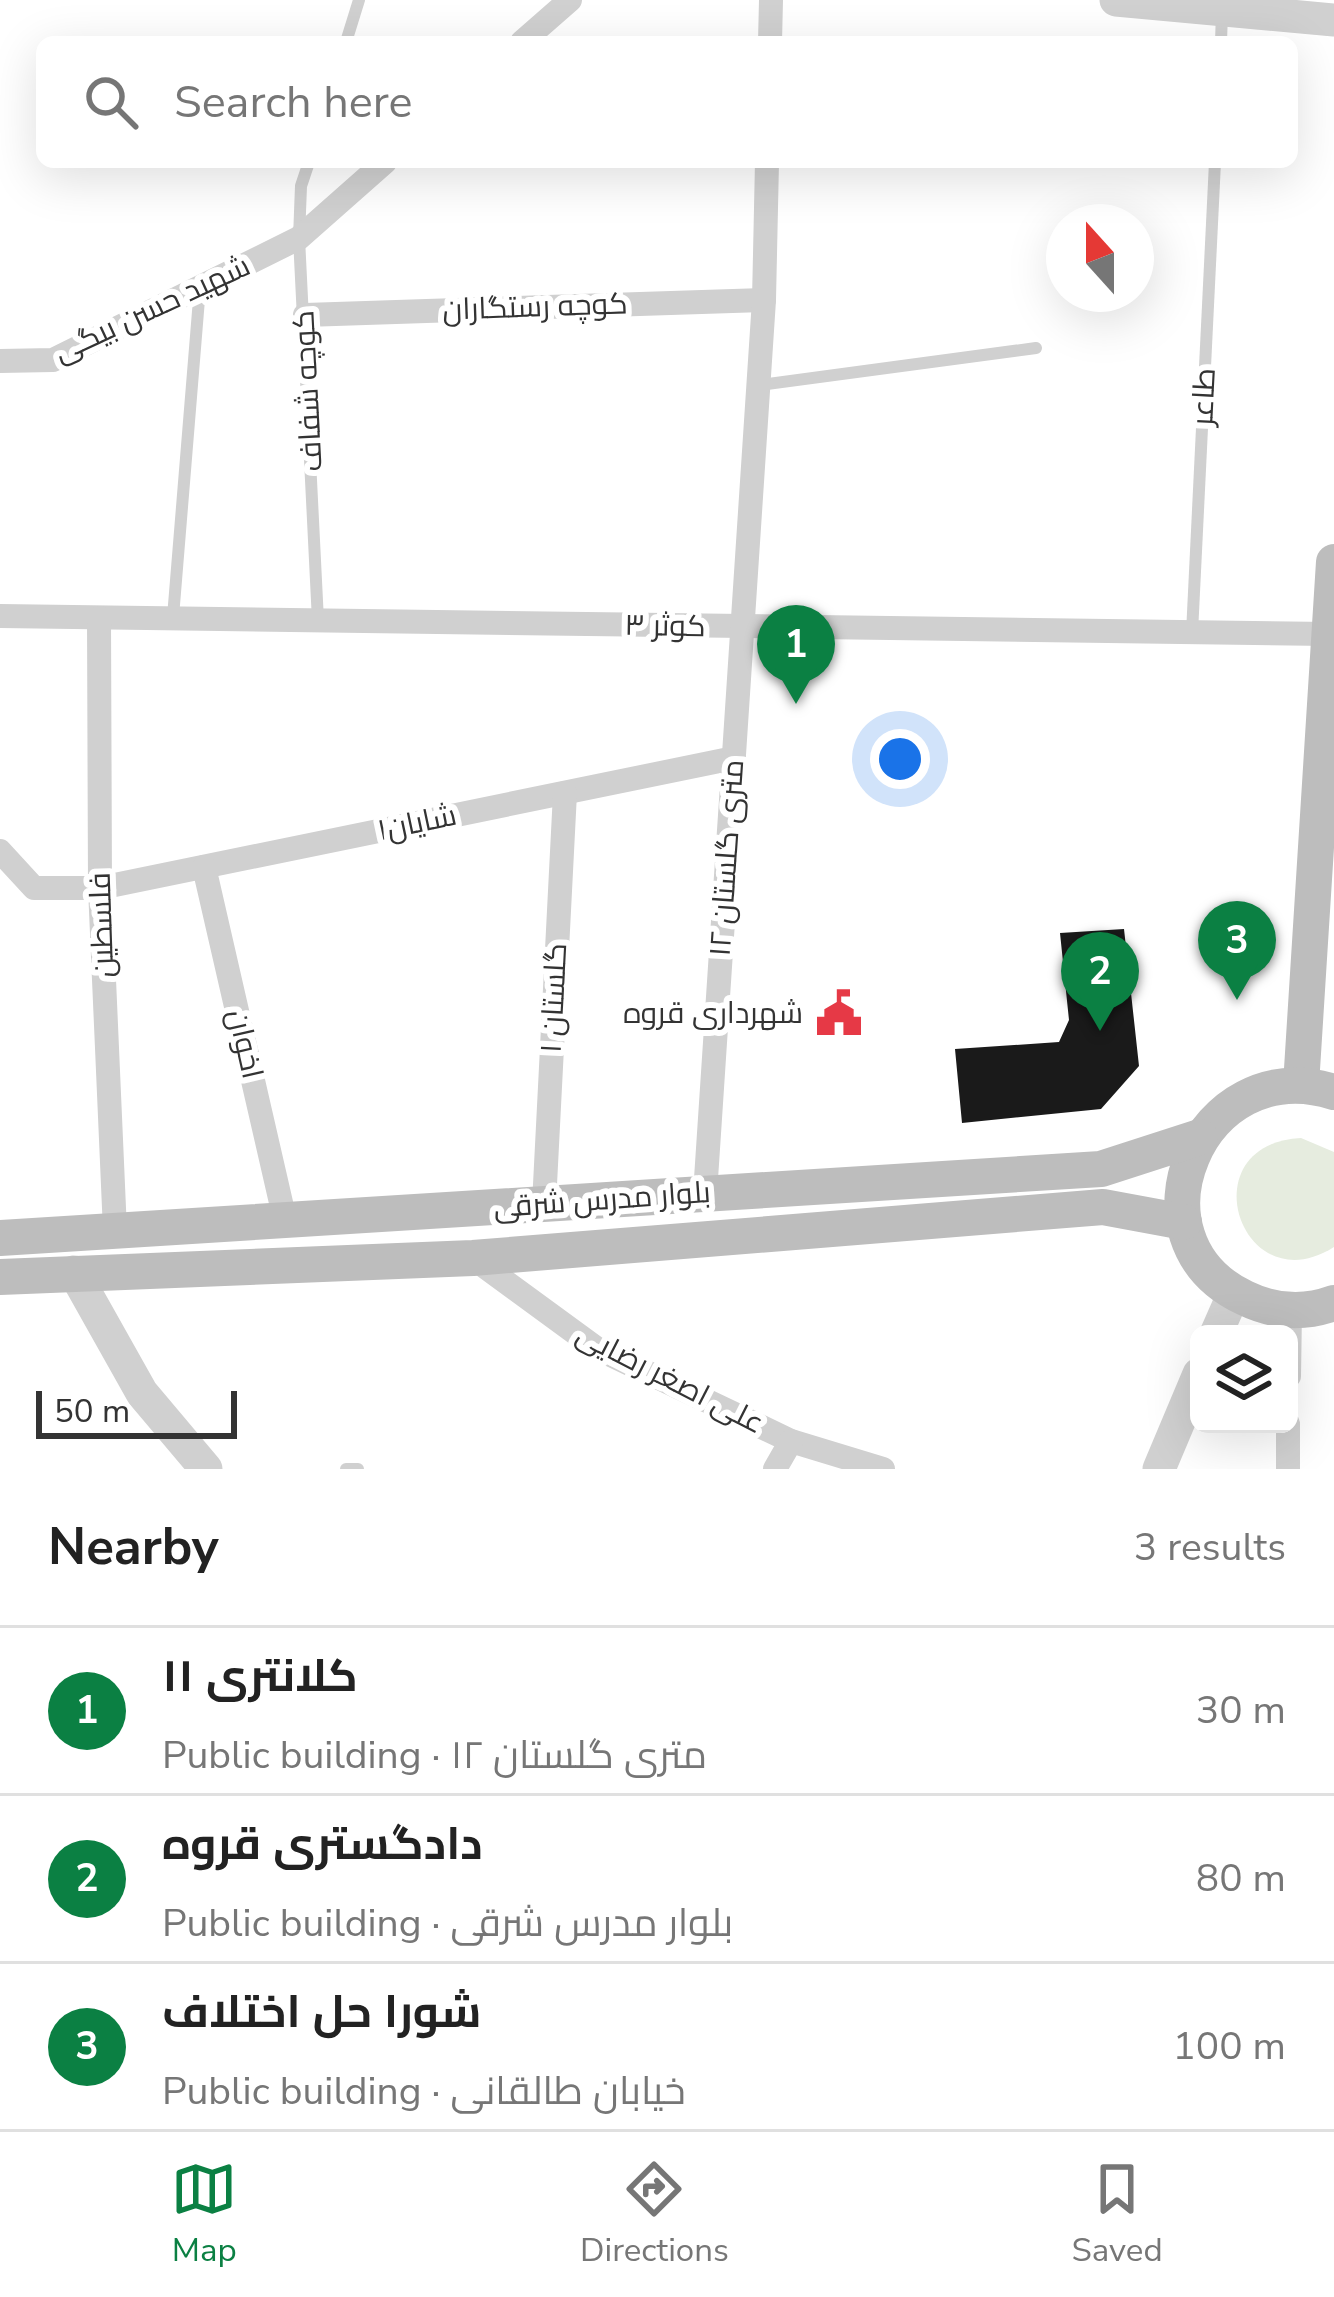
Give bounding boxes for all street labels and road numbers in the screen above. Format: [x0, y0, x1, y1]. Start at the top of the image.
street label: شهید حسن بیگی [47, 246, 257, 372]
street label: کوچه رستگاران [442, 283, 628, 331]
street label: کوچه شفاف [283, 309, 333, 473]
street label: طاعر [1182, 367, 1226, 429]
street label: کوثر ۳ [624, 605, 706, 647]
street label: ۱۲ متری گلستان [700, 758, 754, 958]
street label: شایان۱ [374, 795, 460, 851]
street label: فلسطین [80, 872, 124, 978]
street label: گلستان ۱ [531, 942, 577, 1054]
street label: اخوان [217, 1005, 273, 1083]
street label: بلوار مدرس شرقی [492, 1172, 712, 1228]
street label: علی اصغر رضایی [569, 1314, 771, 1444]

